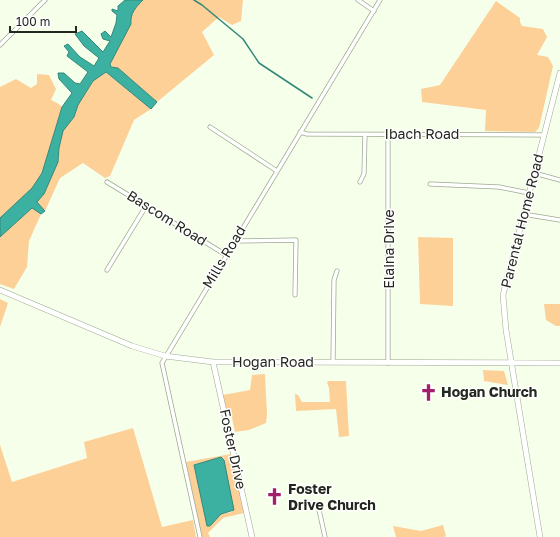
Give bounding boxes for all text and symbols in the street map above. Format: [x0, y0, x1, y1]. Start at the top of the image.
scale bar [10, 8, 76, 34]
text: 100 m [16, 14, 50, 29]
street label: Ibach Road [385, 125, 459, 142]
street label: Parental Home Road [497, 152, 546, 290]
street label: Bascom Road [124, 186, 210, 249]
street label: Elaina Drive [380, 209, 397, 289]
street label: Mills Road [198, 222, 249, 291]
street label: Hogan Road [232, 353, 314, 370]
church icon: Hogan Church [418, 382, 438, 402]
place label: Hogan Church [441, 383, 537, 400]
street label: Foster Drive [217, 407, 250, 490]
place label: Foster Drive Church [288, 480, 376, 513]
church icon: Foster Drive Church [265, 487, 285, 507]

